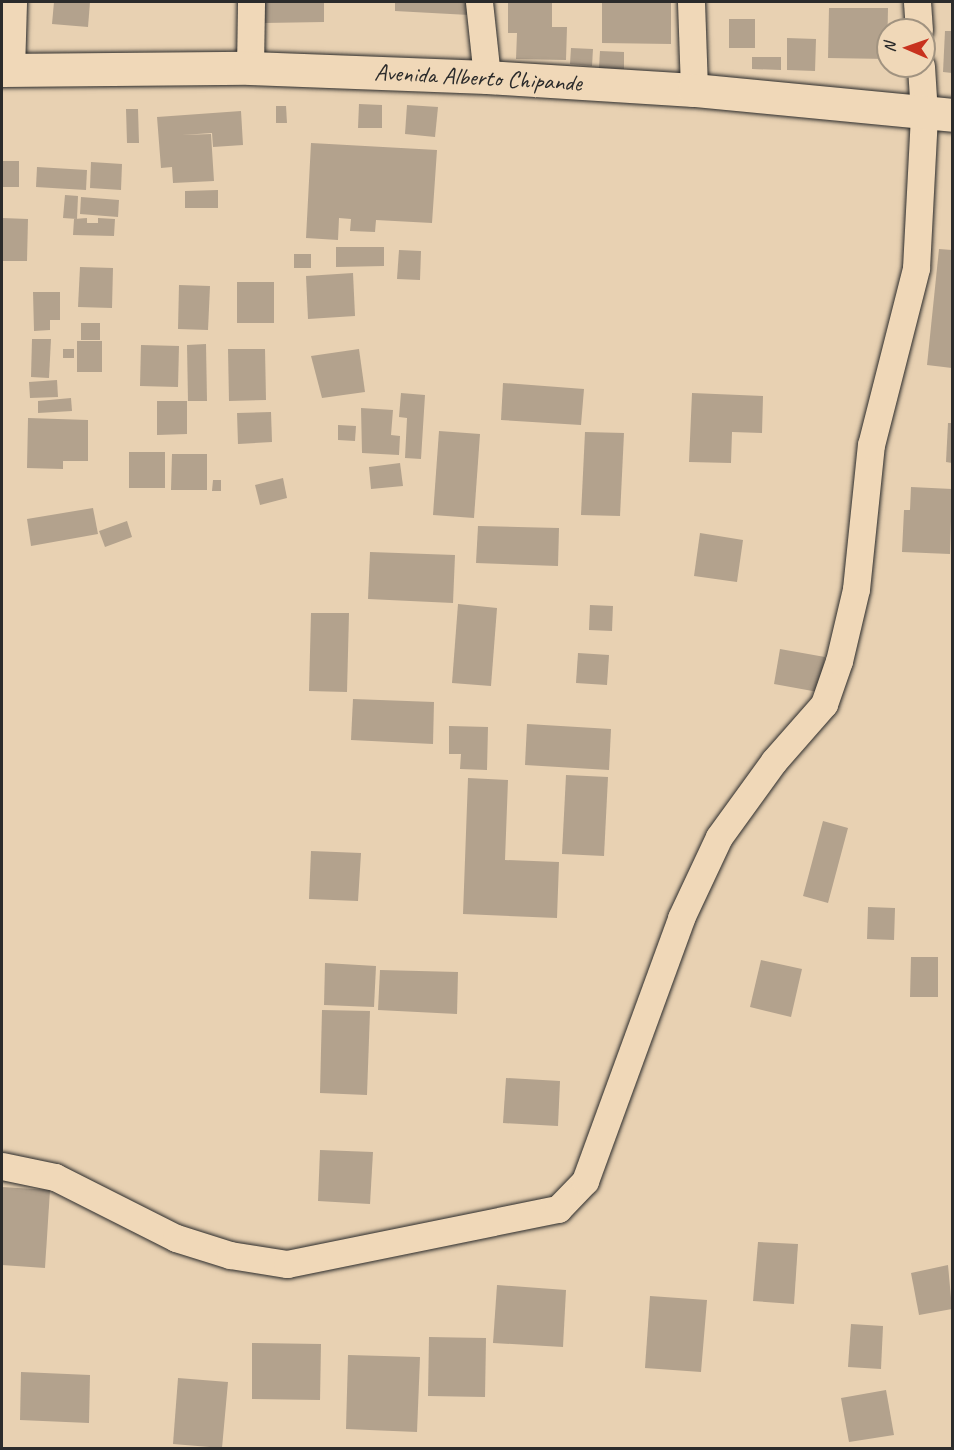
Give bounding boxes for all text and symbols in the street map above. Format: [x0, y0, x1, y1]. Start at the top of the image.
north arrow [876, 18, 936, 78]
text: N [880, 42, 900, 53]
street label: Avenida Alberto Chipande [374, 58, 582, 98]

